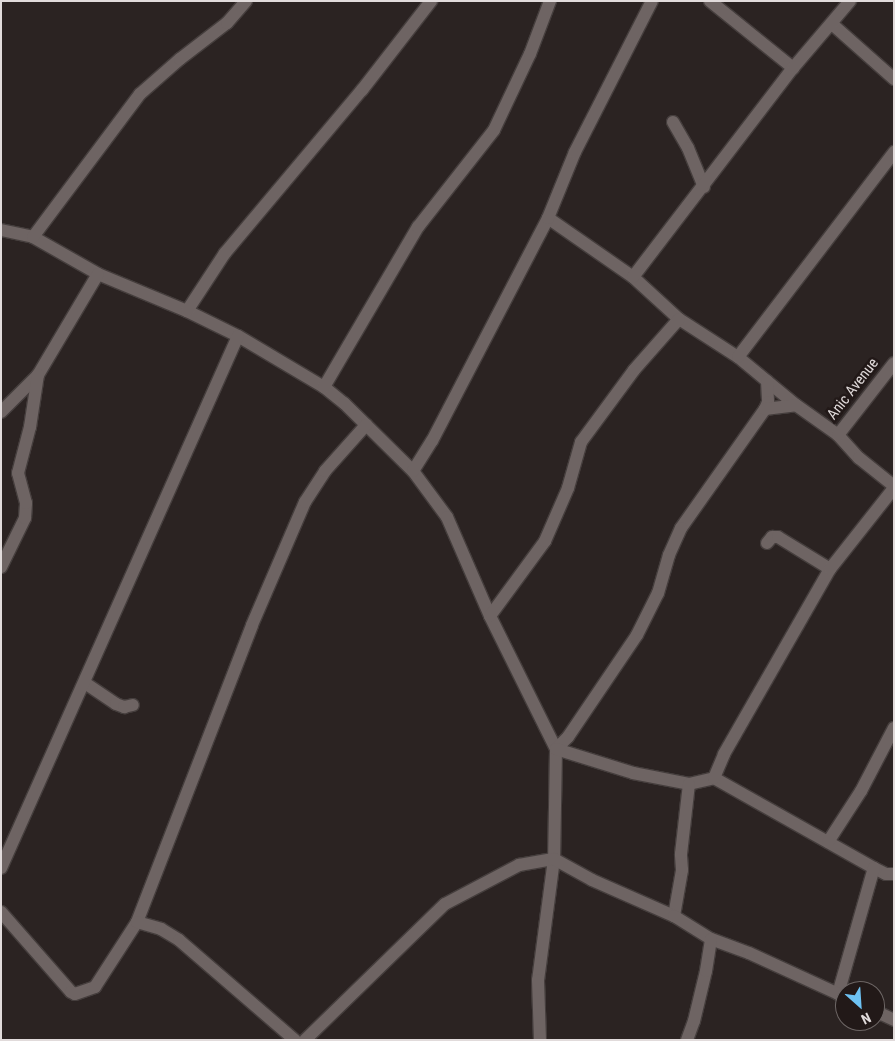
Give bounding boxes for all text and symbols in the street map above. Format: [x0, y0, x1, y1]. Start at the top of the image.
street label: Anic Avenue [823, 355, 883, 423]
north arrow [835, 981, 885, 1031]
text: N [859, 1010, 874, 1028]

